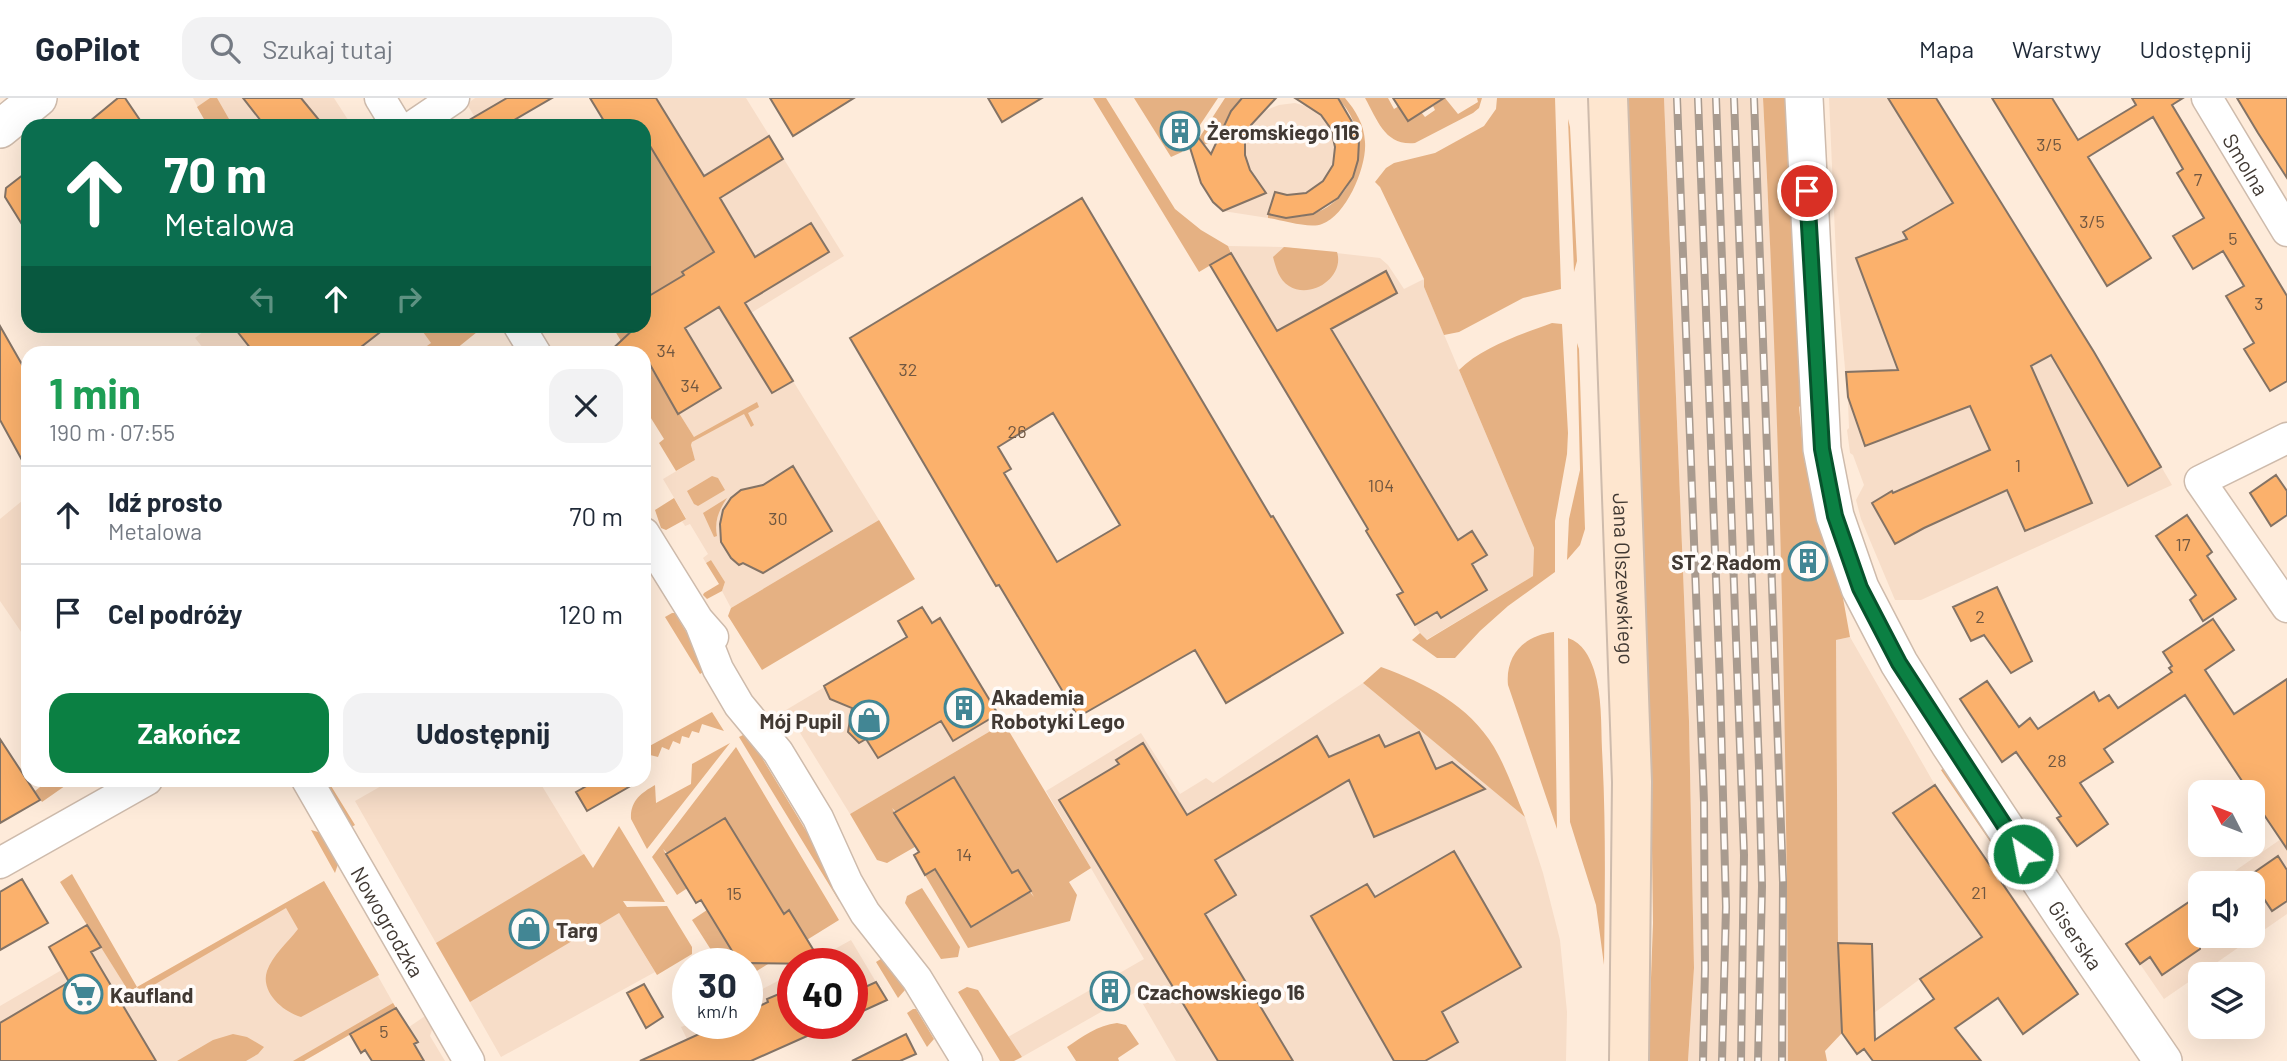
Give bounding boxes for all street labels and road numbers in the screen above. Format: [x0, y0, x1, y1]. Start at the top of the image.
street label: Smolna [2218, 128, 2275, 200]
street label: Jana Olszewskiego [1609, 492, 1640, 665]
street label: Nowogrodzka [347, 861, 430, 981]
street label: Giserska [2044, 895, 2109, 974]

